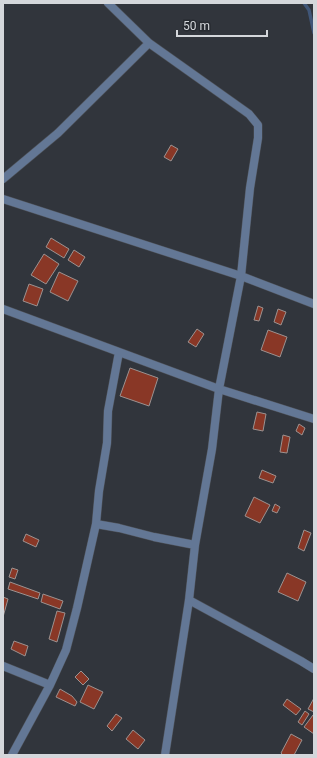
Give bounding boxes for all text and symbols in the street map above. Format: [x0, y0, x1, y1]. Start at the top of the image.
scale bar [177, 12, 267, 38]
text: 50 m [183, 19, 210, 33]

